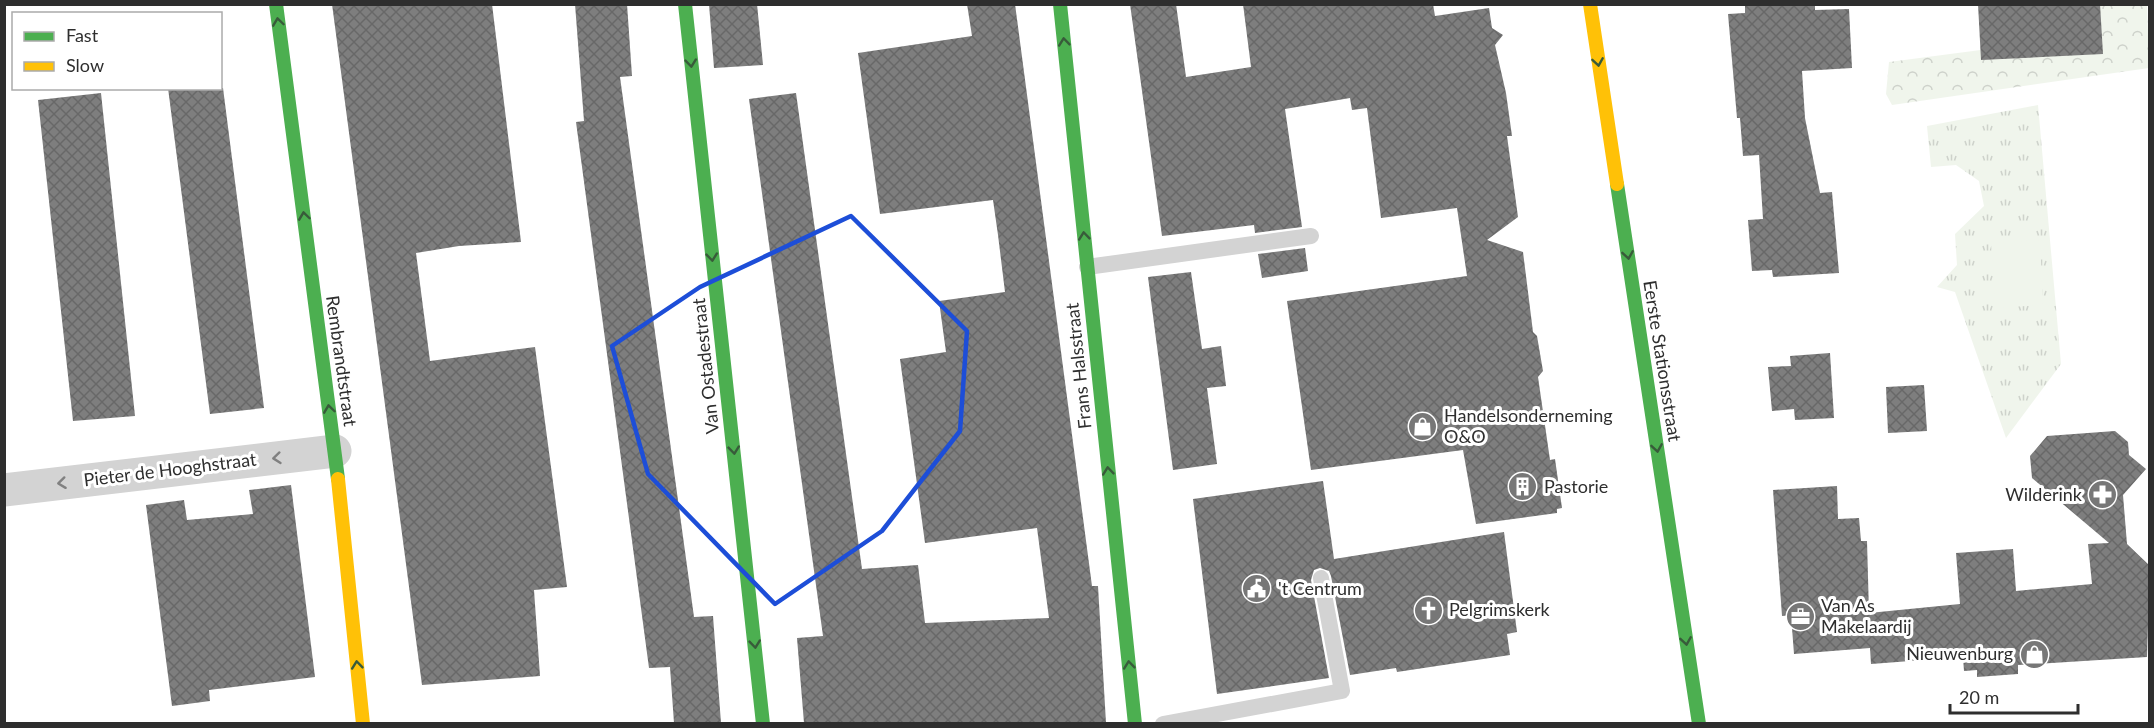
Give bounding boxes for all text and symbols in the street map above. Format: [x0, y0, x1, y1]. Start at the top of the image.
legend [12, 12, 222, 90]
one-way arrow [273, 18, 285, 27]
text: Fast [66, 24, 99, 46]
one-way arrow [1058, 37, 1070, 46]
text: Slow [66, 54, 104, 76]
one-way arrow [684, 58, 697, 67]
one-way arrow [1592, 58, 1604, 67]
one-way arrow [298, 211, 311, 220]
one-way arrow [1078, 231, 1091, 240]
one-way arrow [1621, 251, 1633, 260]
one-way arrow [705, 252, 718, 261]
street label: Eerste Stationsstraat [1639, 279, 1687, 444]
street label: Rembrandtstraat [322, 294, 362, 428]
street label: Van Ostadestraat [687, 297, 723, 435]
street label: Frans Halsstraat [1060, 301, 1096, 430]
one-way arrow [324, 404, 336, 413]
place label: Handelsonderneming O&O [1444, 404, 1613, 447]
shop icon: Handelsonderneming O&O [1407, 410, 1439, 442]
one-way arrow [1651, 443, 1663, 453]
one-way arrow [727, 446, 740, 455]
street label: Pieter de Hooghstraat [82, 447, 258, 490]
one-way arrow [272, 451, 281, 463]
one-way arrow [1102, 467, 1115, 476]
building icon: Pastorie [1507, 471, 1539, 503]
place label: Pastorie [1544, 475, 1608, 497]
one-way arrow [58, 476, 67, 489]
pharmacy icon: Wilderink [2087, 479, 2119, 511]
place label: Wilderink [2005, 483, 2083, 505]
public building icon: 't Centrum [1241, 573, 1273, 605]
place label: 't Centrum [1278, 577, 1362, 599]
church icon: Pelgrimskerk [1412, 594, 1444, 626]
place label: Van As Makelaardij [1821, 594, 1912, 637]
place label: Pelgrimskerk [1449, 598, 1551, 620]
office icon: Van As Makelaardij [1784, 600, 1816, 632]
one-way arrow [1680, 636, 1692, 645]
shop icon: Nieuwenburg [2018, 638, 2050, 670]
one-way arrow [748, 640, 760, 649]
place label: Nieuwenburg [1906, 642, 2013, 664]
one-way arrow [351, 661, 364, 670]
one-way arrow [1123, 661, 1136, 670]
scale bar [1950, 677, 2078, 715]
text: 20 m [1959, 686, 1999, 708]

